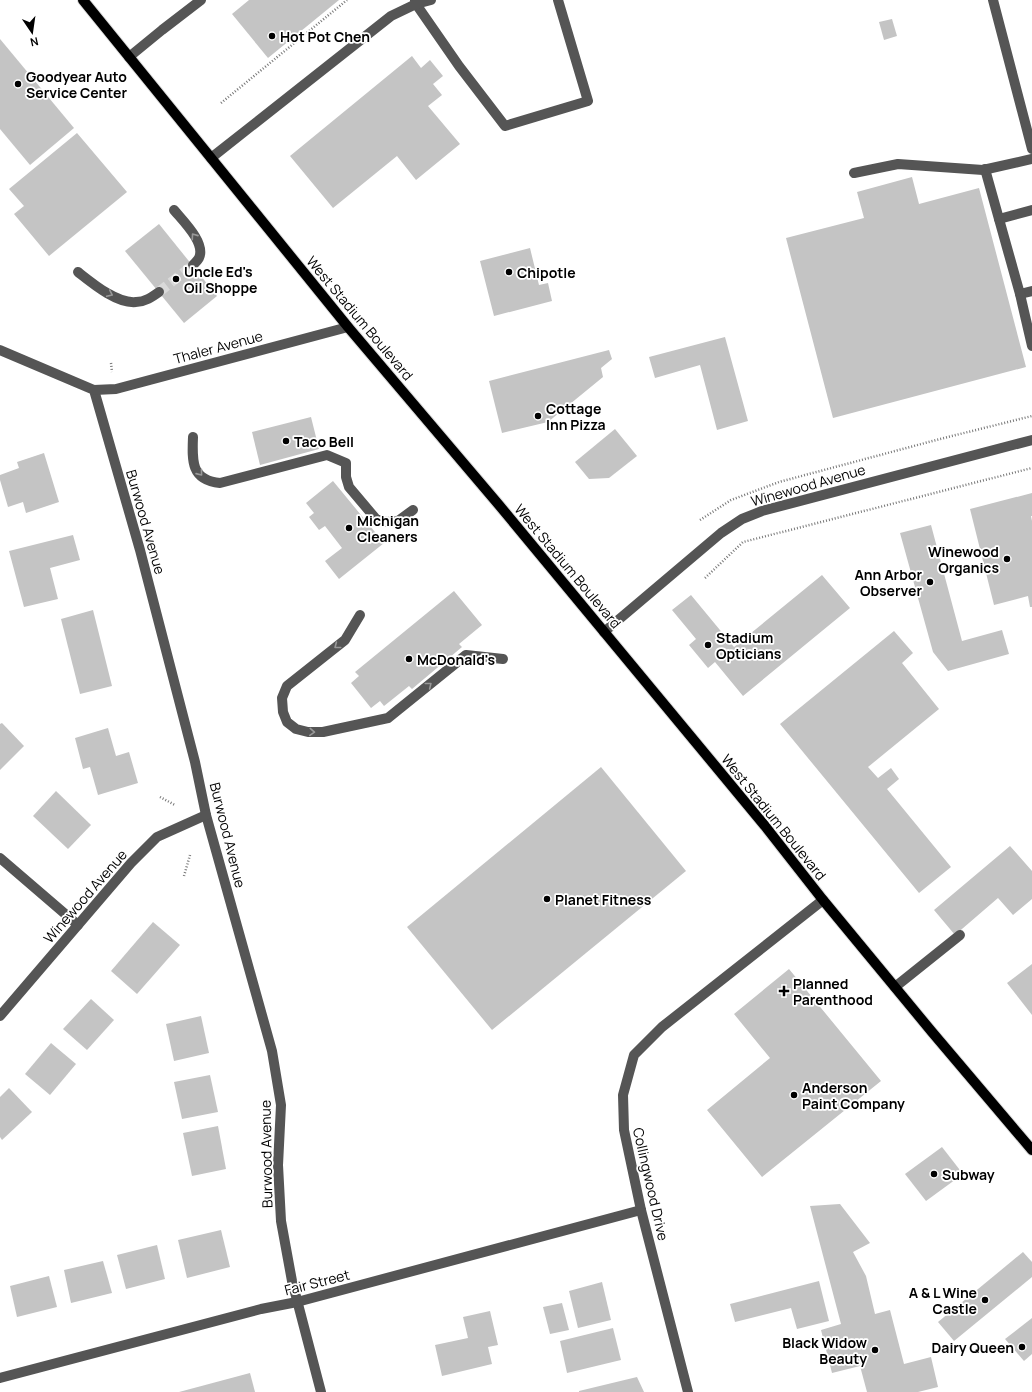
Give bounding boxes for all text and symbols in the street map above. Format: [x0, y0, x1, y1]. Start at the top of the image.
north arrow [12, 12, 52, 52]
place label: Hot Pot Chen [280, 27, 370, 46]
marker: Hot Pot Chen [267, 31, 277, 41]
text: N [29, 34, 40, 50]
place label: Goodyear Auto Service Center [26, 67, 127, 102]
marker: Goodyear Auto Service Center [13, 79, 23, 89]
one-way arrow [192, 234, 199, 241]
street label: West Stadium Boulevard [302, 252, 418, 384]
place label: Uncle Ed's Oil Shoppe [184, 262, 257, 297]
place label: Chipotle [517, 263, 576, 282]
marker: Chipotle [504, 267, 514, 277]
marker: Uncle Ed's Oil Shoppe [171, 274, 181, 284]
one-way arrow [106, 289, 113, 297]
street label: Thaler Avenue [171, 326, 265, 368]
place label: Cottage Inn Pizza [546, 399, 606, 434]
marker: Cottage Inn Pizza [533, 411, 543, 421]
place label: Taco Bell [294, 432, 354, 451]
marker: Taco Bell [281, 436, 291, 446]
street label: Winewood Avenue [749, 460, 867, 510]
street label: Burwood Avenue [122, 467, 170, 577]
one-way arrow [195, 469, 202, 476]
street label: West Stadium Boulevard [510, 500, 626, 632]
place label: Michigan Cleaners [357, 511, 419, 546]
marker: Michigan Cleaners [344, 523, 354, 533]
place label: Winewood Organics [928, 542, 999, 577]
marker: Winewood Organics [1002, 554, 1012, 564]
place label: Ann Arbor Observer [854, 565, 922, 600]
marker: Ann Arbor Observer [925, 577, 935, 587]
place label: Stadium Opticians [716, 628, 782, 663]
marker: Stadium Opticians [703, 640, 713, 650]
one-way arrow [335, 641, 342, 648]
place label: McDonald's [417, 650, 495, 669]
marker: McDonald's [404, 654, 414, 664]
one-way arrow [425, 683, 432, 690]
one-way arrow [309, 727, 315, 736]
street label: West Stadium Boulevard [717, 750, 831, 884]
street label: Burwood Avenue [206, 780, 250, 890]
street label: Winewood Avenue [39, 845, 131, 947]
place label: Planet Fitness [555, 890, 652, 909]
marker: Planet Fitness [542, 894, 552, 904]
place label: Planned Parenthood [793, 974, 873, 1009]
marker: Planned Parenthood [778, 985, 790, 997]
place label: Anderson Paint Company [802, 1078, 905, 1113]
marker: Anderson Paint Company [789, 1090, 799, 1100]
street label: Burwood Avenue [256, 1100, 276, 1208]
street label: Collingwood Drive [629, 1126, 673, 1242]
place label: Subway [942, 1165, 995, 1184]
marker: Subway [929, 1169, 939, 1179]
street label: Fair Street [282, 1265, 352, 1299]
place label: A & L Wine Castle [909, 1283, 977, 1318]
marker: A & L Wine Castle [980, 1295, 990, 1305]
place label: Black Widow Beauty [782, 1333, 867, 1368]
place label: Dairy Queen [932, 1338, 1014, 1357]
marker: Dairy Queen [1017, 1342, 1027, 1352]
marker: Black Widow Beauty [870, 1345, 880, 1355]

